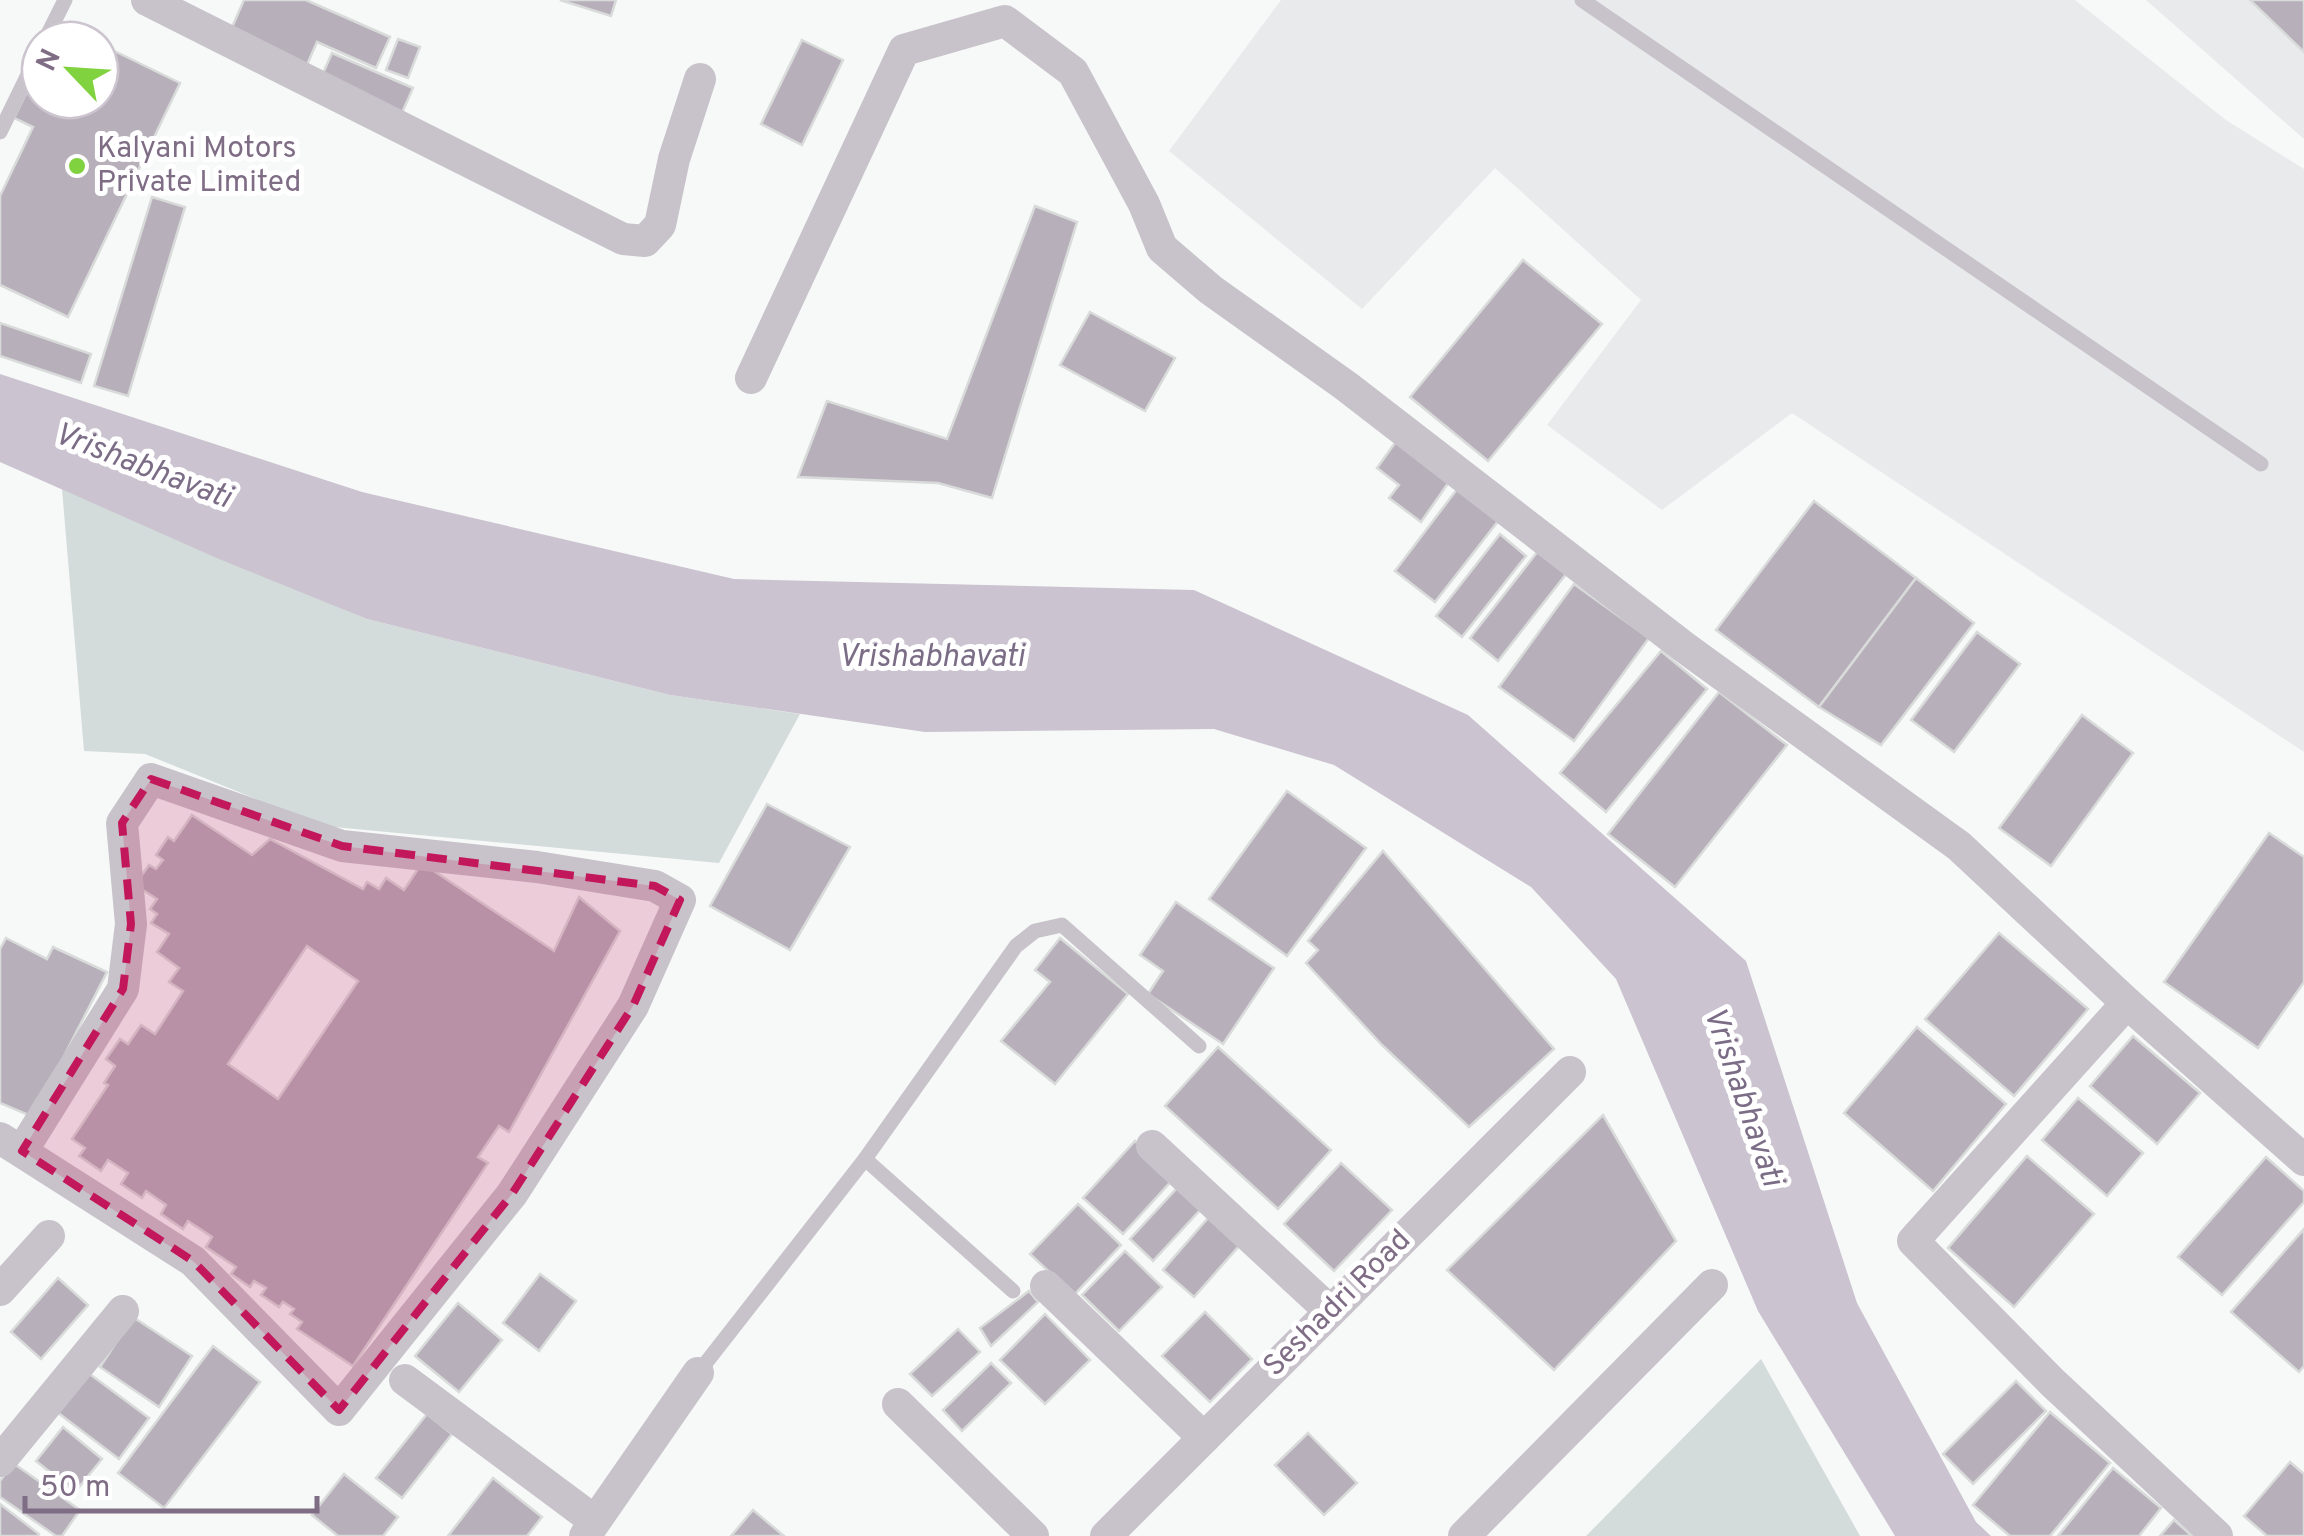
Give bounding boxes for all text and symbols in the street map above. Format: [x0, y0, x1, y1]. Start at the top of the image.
north arrow [20, 20, 120, 120]
text: N [29, 44, 71, 77]
place label: Kalyani Motors Private Limited [97, 131, 301, 202]
marker: Kalyani Motors Private Limited [66, 155, 88, 177]
water label: Vrishabhavati [48, 415, 238, 520]
water label: Vrishabhavati [838, 638, 1026, 678]
water label: Vrishabhavati [1693, 1002, 1792, 1194]
street label: Seshadri Road [1257, 1223, 1419, 1385]
scale bar [25, 1451, 318, 1513]
text: 50 m [40, 1470, 110, 1507]

